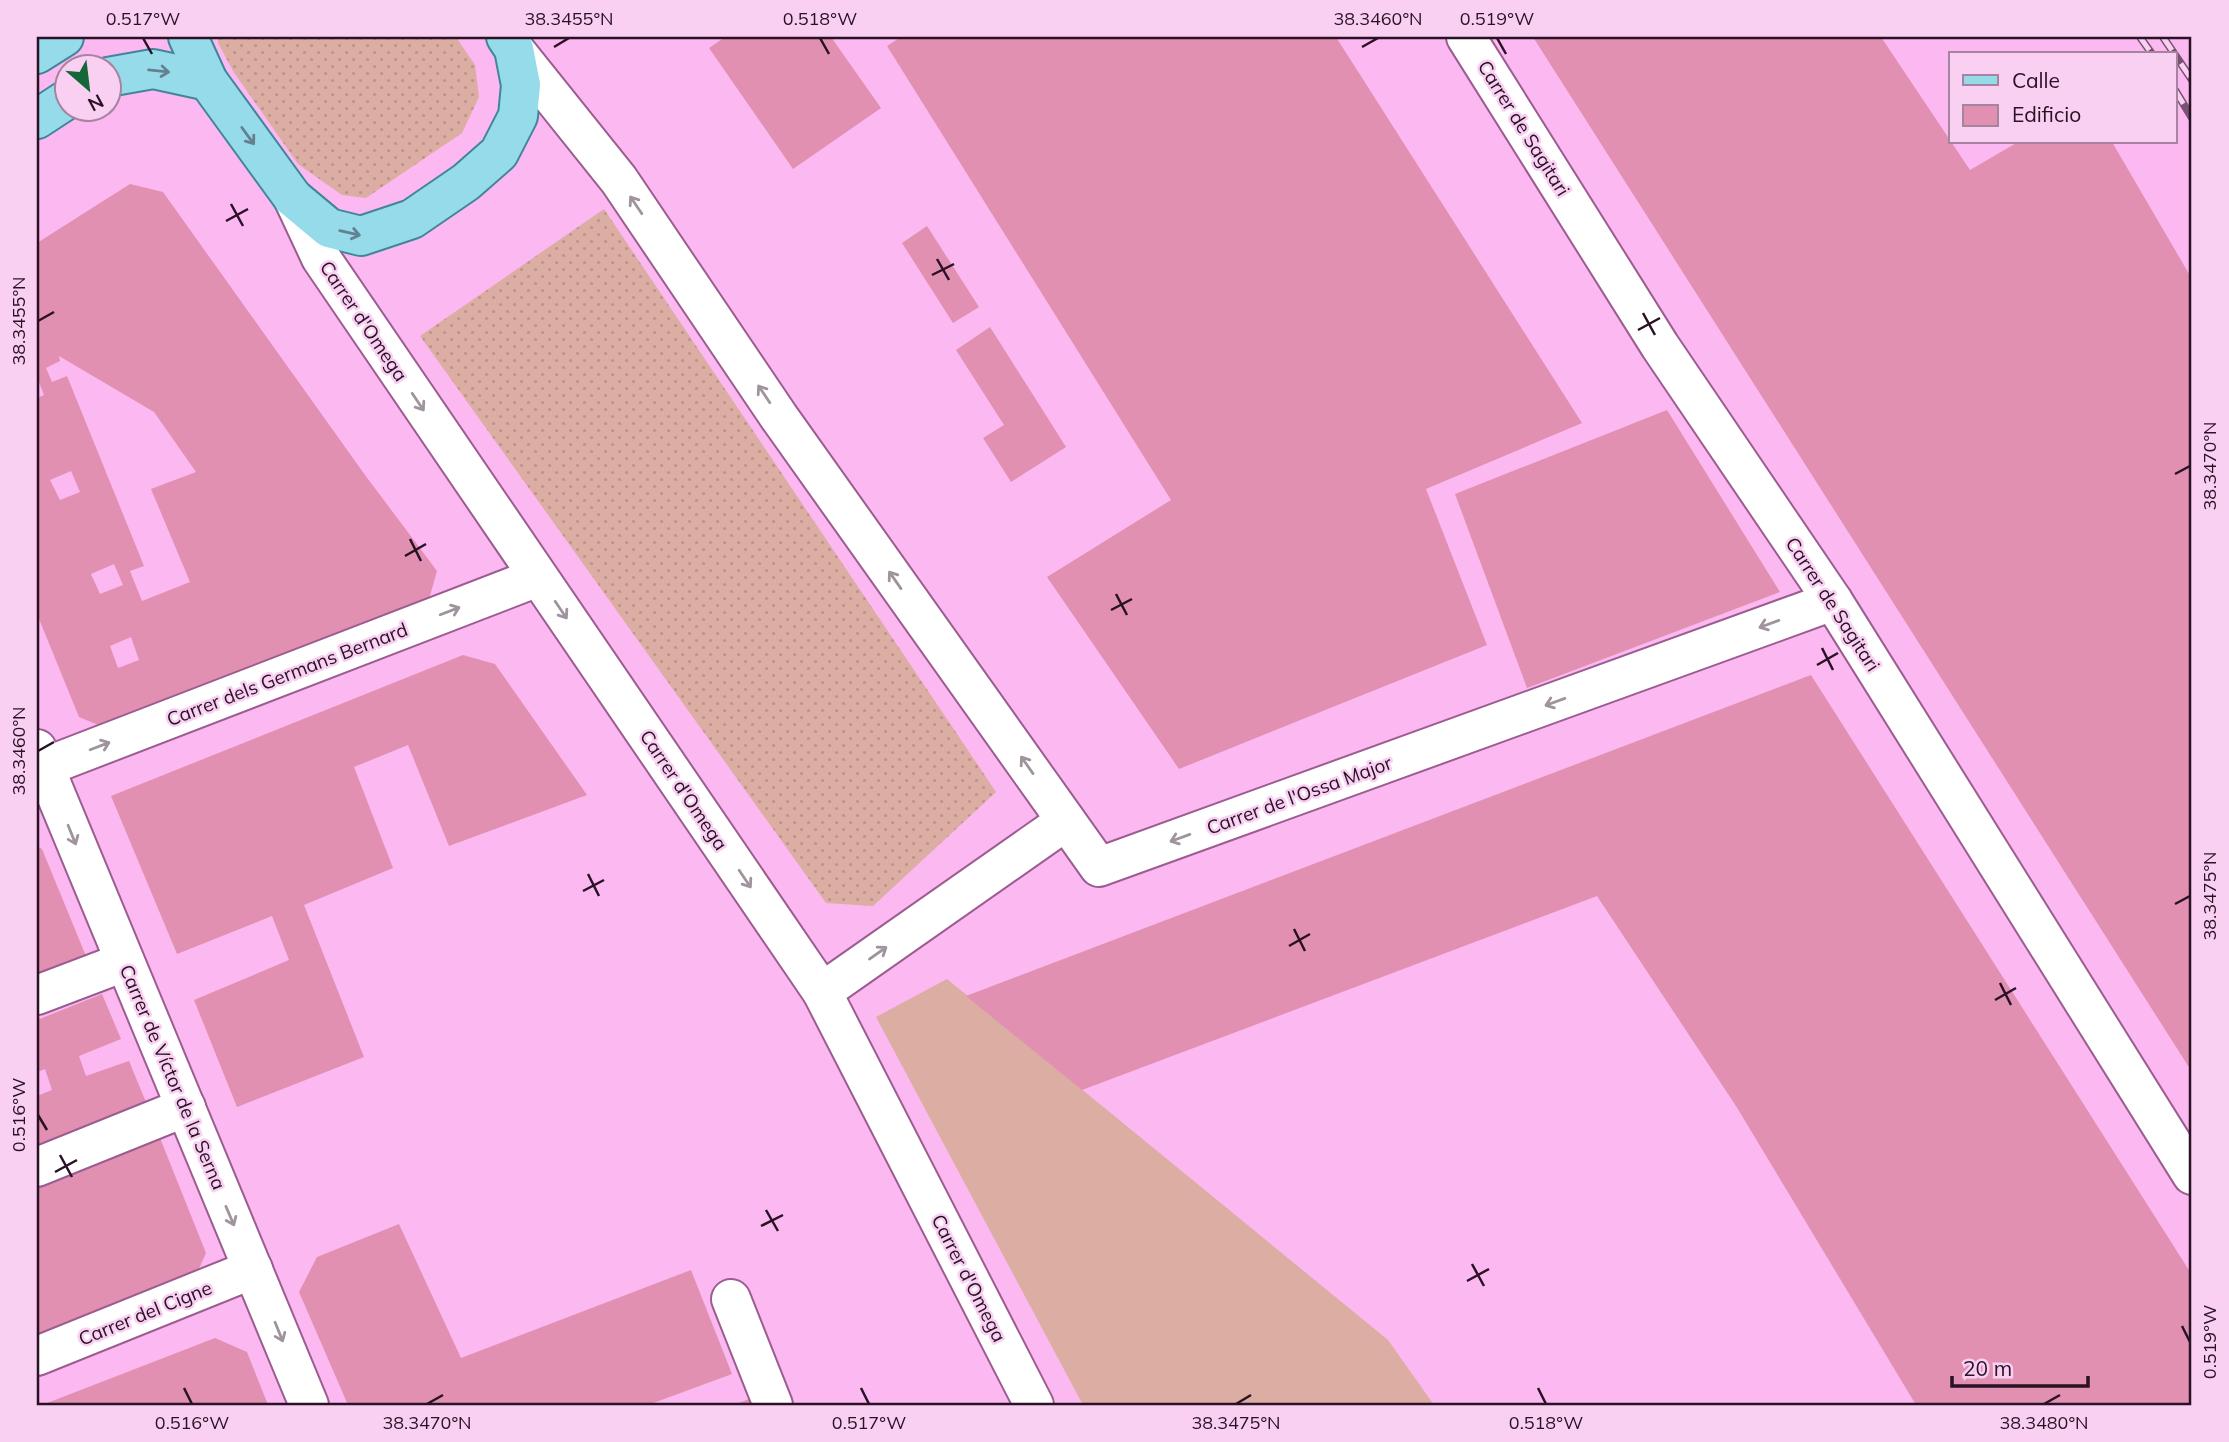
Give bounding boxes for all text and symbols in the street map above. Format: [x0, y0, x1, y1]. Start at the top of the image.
text: 0.517°W [106, 7, 180, 30]
text: 38.3455°N [524, 7, 614, 30]
text: 0.518°W [783, 7, 857, 30]
text: 38.3460°N [1333, 7, 1423, 30]
text: 0.519°W [1460, 7, 1534, 30]
north arrow [52, 52, 122, 122]
legend [1949, 52, 2176, 144]
street label: Carrer de Sagitari [1473, 56, 1575, 200]
one-way arrow [147, 65, 170, 78]
text: Calle [2012, 67, 2060, 93]
text: N [84, 89, 108, 117]
text: Edificio [2012, 101, 2081, 127]
one-way arrow [241, 126, 255, 145]
one-way arrow [629, 196, 643, 216]
one-way arrow [338, 227, 361, 240]
street label: Carrer d'Omega [315, 256, 413, 386]
text: 38.3455°N [7, 276, 30, 366]
one-way arrow [756, 385, 771, 404]
one-way arrow [411, 392, 425, 411]
text: 38.3470°N [2198, 421, 2221, 511]
street label: Carrer de Sagitari [1781, 532, 1885, 676]
one-way arrow [888, 570, 903, 589]
one-way arrow [554, 600, 568, 619]
one-way arrow [439, 604, 460, 617]
street label: Carrer dels Germans Bernard [163, 617, 411, 731]
one-way arrow [1758, 619, 1780, 632]
one-way arrow [1545, 697, 1567, 709]
text: 38.3460°N [7, 706, 30, 796]
street label: Carrer d'Omega [635, 725, 733, 855]
one-way arrow [89, 738, 111, 751]
street label: Carrer de l'Ossa Major [1203, 750, 1395, 840]
one-way arrow [1020, 756, 1034, 775]
one-way arrow [66, 823, 79, 845]
one-way arrow [1170, 833, 1192, 845]
text: 38.3475°N [2198, 851, 2221, 941]
one-way arrow [738, 868, 752, 888]
one-way arrow [868, 946, 887, 960]
street label: Carrer de Víctor de la Serna [115, 961, 231, 1193]
text: 0.516°W [7, 1078, 30, 1152]
one-way arrow [224, 1205, 237, 1226]
street label: Carrer d'Omega [927, 1210, 1011, 1346]
street label: Carrer del Cigne [75, 1275, 215, 1351]
text: 0.519°W [2198, 1305, 2221, 1379]
one-way arrow [273, 1321, 286, 1343]
scale bar [1952, 1344, 2089, 1388]
text: 20 m [1963, 1355, 2012, 1381]
text: 0.516°W [155, 1411, 229, 1434]
text: 38.3470°N [382, 1411, 472, 1434]
text: 0.517°W [832, 1411, 906, 1434]
text: 38.3475°N [1191, 1411, 1281, 1434]
text: 0.518°W [1509, 1411, 1583, 1434]
text: 38.3480°N [1999, 1411, 2089, 1434]

